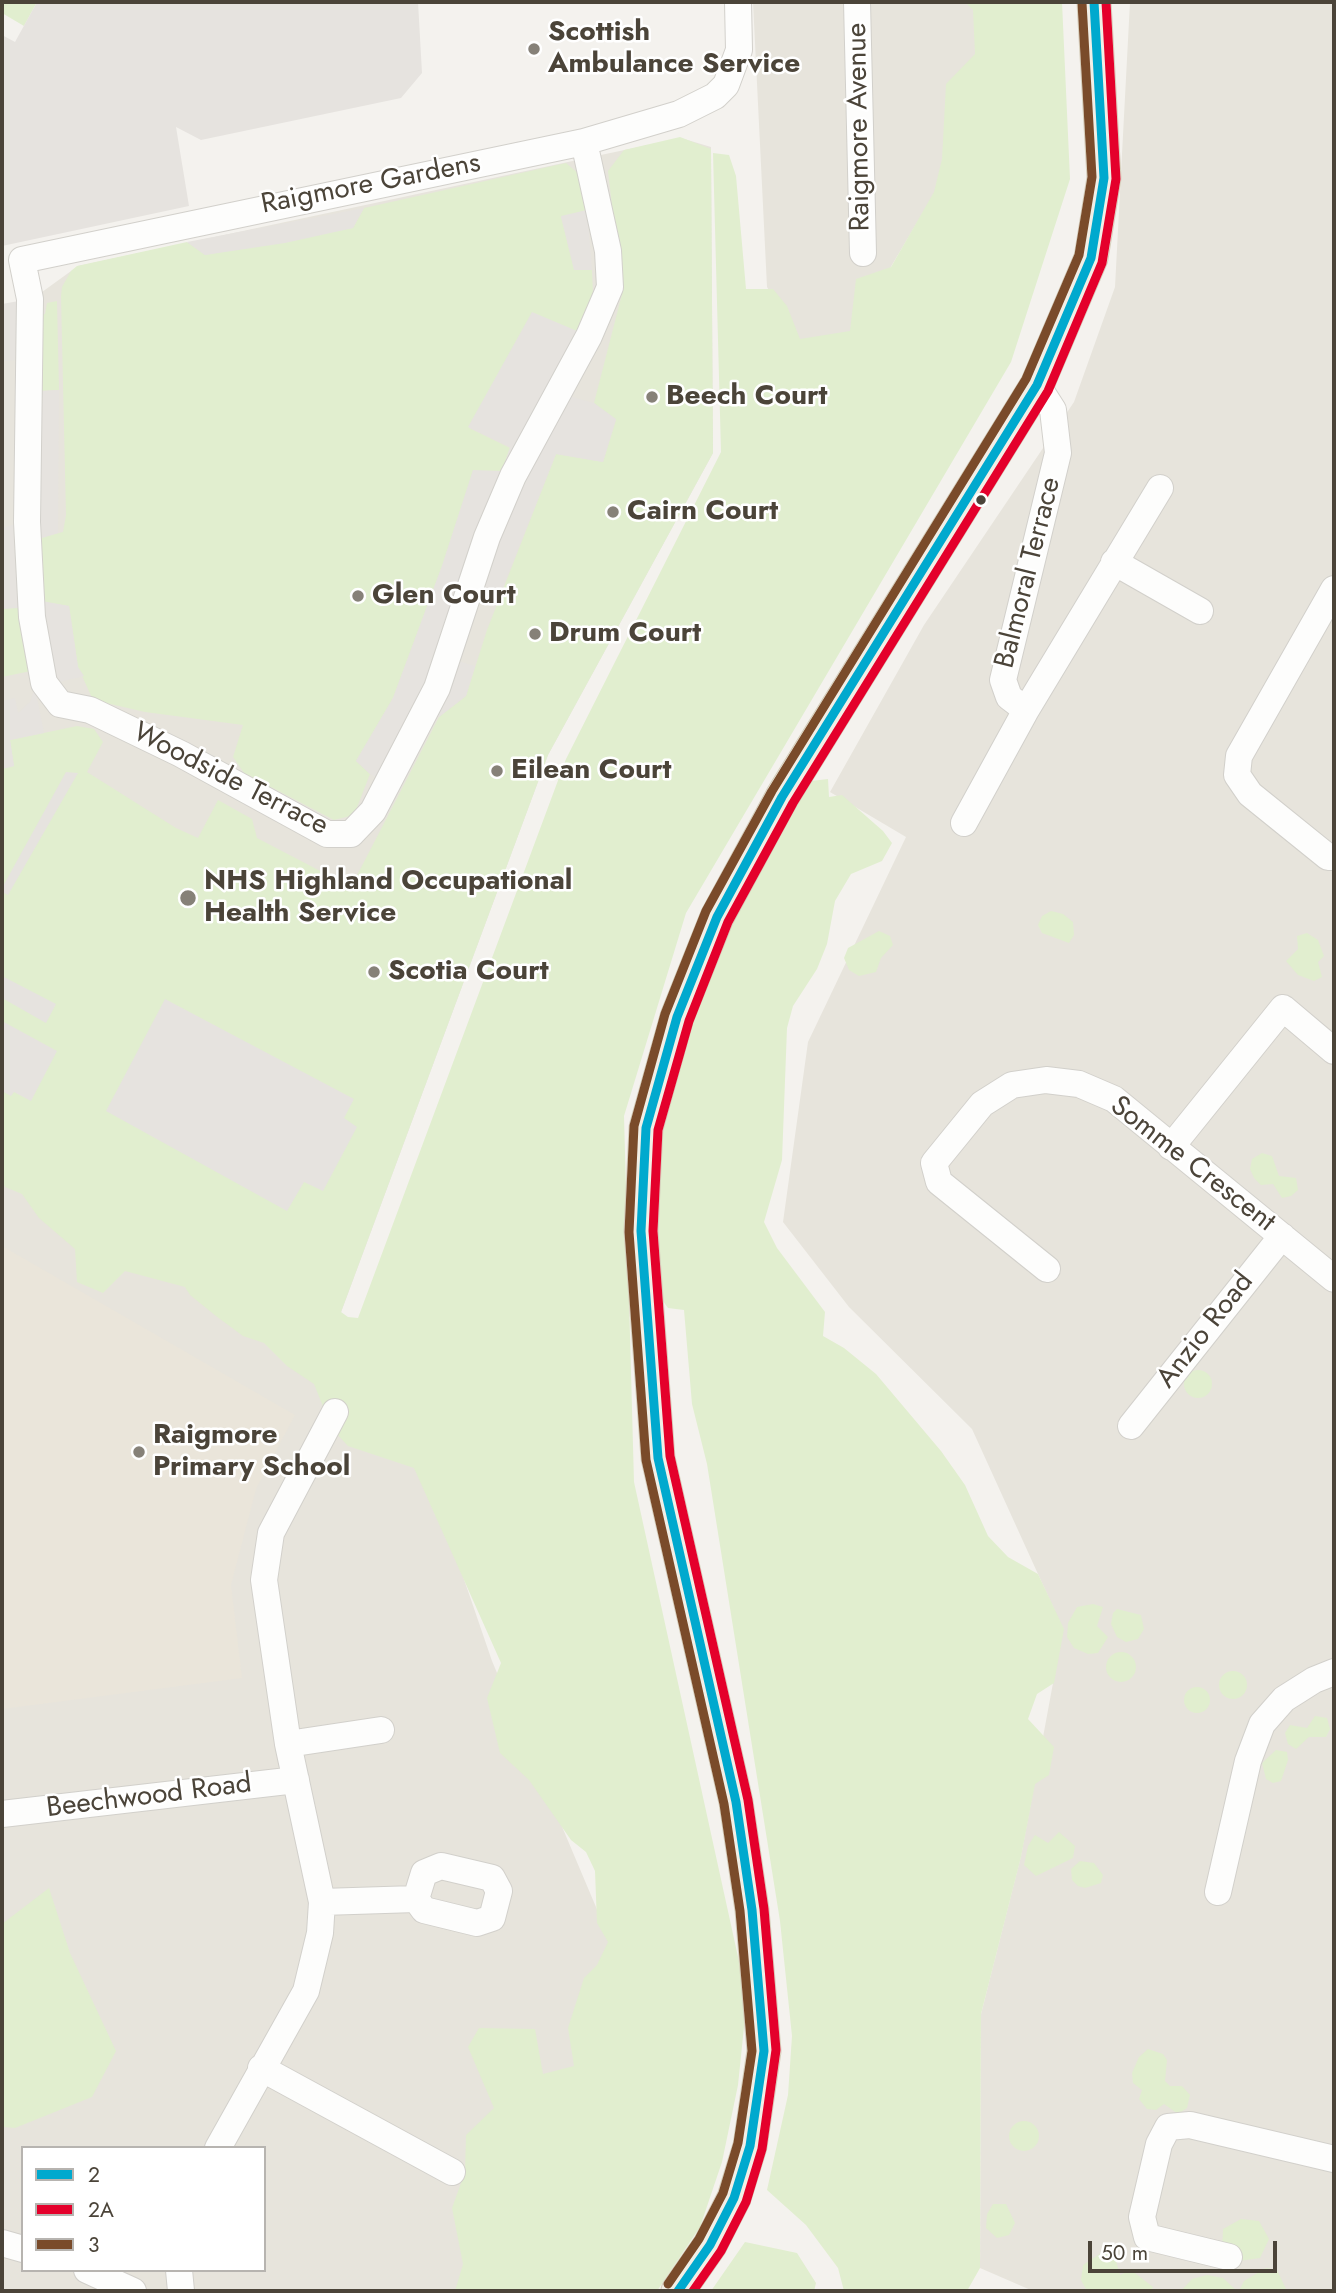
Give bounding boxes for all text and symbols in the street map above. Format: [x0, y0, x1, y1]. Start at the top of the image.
place label: Scottish Ambulance Service [548, 16, 800, 82]
street label: Raigmore Avenue [841, 22, 879, 232]
marker: Scottish Ambulance Service [526, 41, 542, 57]
street label: Raigmore Gardens [259, 147, 483, 223]
place label: Beech Court [666, 380, 828, 414]
marker: Beech Court [644, 389, 660, 405]
street label: Balmoral Terrace [989, 474, 1069, 672]
unlabelled marker [974, 493, 988, 507]
place label: Cairn Court [627, 495, 778, 529]
marker: Cairn Court [605, 504, 621, 520]
place label: Glen Court [372, 579, 516, 613]
marker: Glen Court [350, 588, 366, 604]
place label: Drum Court [549, 617, 701, 651]
marker: Drum Court [527, 626, 543, 642]
street label: Woodside Terrace [127, 716, 333, 844]
place label: Eilean Court [511, 754, 671, 788]
marker: Eilean Court [489, 763, 505, 779]
place label: NHS Highland Occupational Health Service [204, 865, 572, 931]
marker: NHS Highland Occupational Health Service [178, 888, 198, 908]
place label: Scotia Court [388, 955, 549, 989]
marker: Scotia Court [366, 964, 382, 980]
street label: Somme Crescent [1103, 1090, 1281, 1240]
street label: Anzio Road [1150, 1267, 1262, 1395]
place label: Raigmore Primary School [153, 1419, 350, 1485]
marker: Raigmore Primary School [131, 1444, 147, 1460]
street label: Beechwood Road [45, 1768, 253, 1826]
legend [21, 2146, 266, 2272]
text: 2 [88, 2160, 100, 2190]
text: 2A [88, 2195, 114, 2225]
scale bar [1091, 2226, 1280, 2270]
text: 3 [88, 2230, 99, 2260]
text: 50 m [1101, 2238, 1148, 2268]

